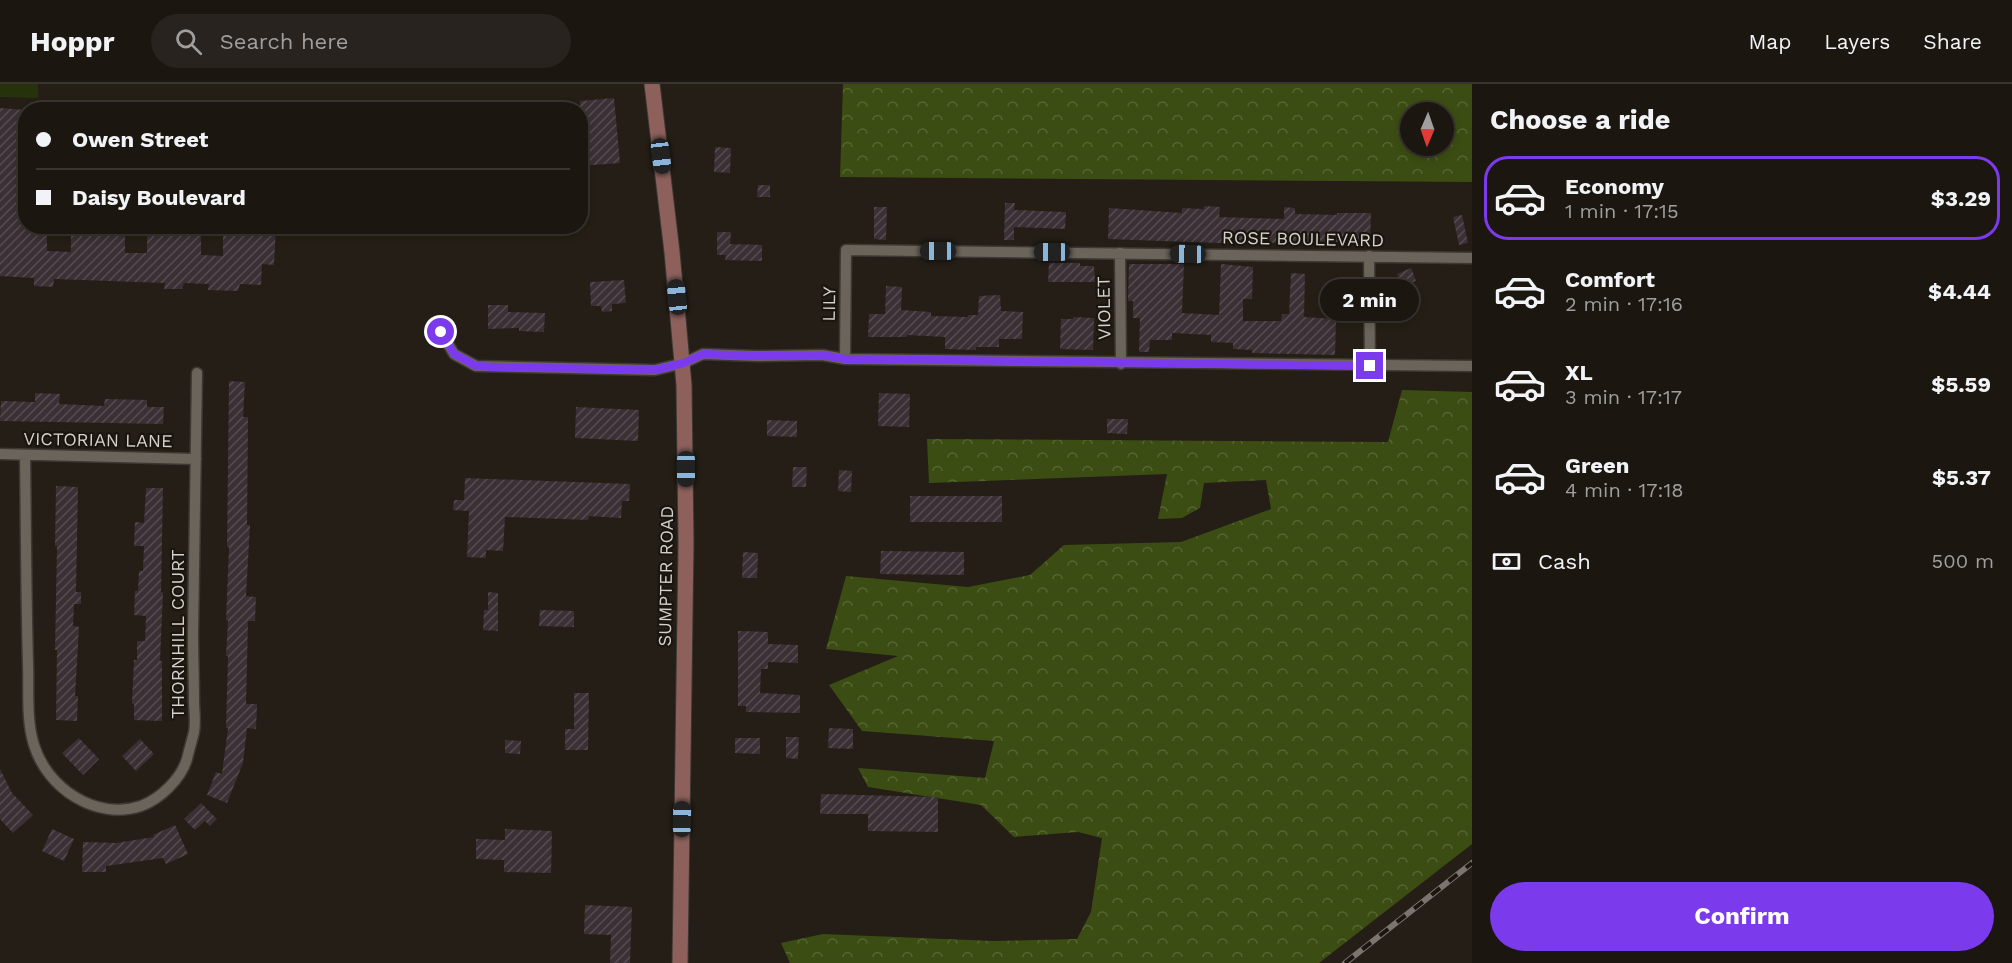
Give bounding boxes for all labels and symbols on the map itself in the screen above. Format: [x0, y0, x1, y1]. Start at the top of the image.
north arrow [1400, 102, 1454, 156]
car [650, 137, 672, 175]
street label: ROSE BOULEVARD [1222, 227, 1384, 250]
car [920, 242, 956, 260]
car [1034, 243, 1070, 261]
car [1170, 245, 1206, 263]
street label: VIOLET [1092, 276, 1115, 340]
car [666, 278, 688, 316]
callout: 2 min [1320, 279, 1420, 321]
street label: LILY [818, 286, 839, 322]
route start [427, 318, 454, 345]
route end [1356, 352, 1383, 379]
street label: VICTORIAN LANE [23, 428, 173, 451]
car [677, 451, 695, 487]
street label: SUMPTER ROAD [654, 505, 677, 647]
street label: THORNHILL COURT [167, 549, 188, 719]
car [673, 801, 691, 837]

